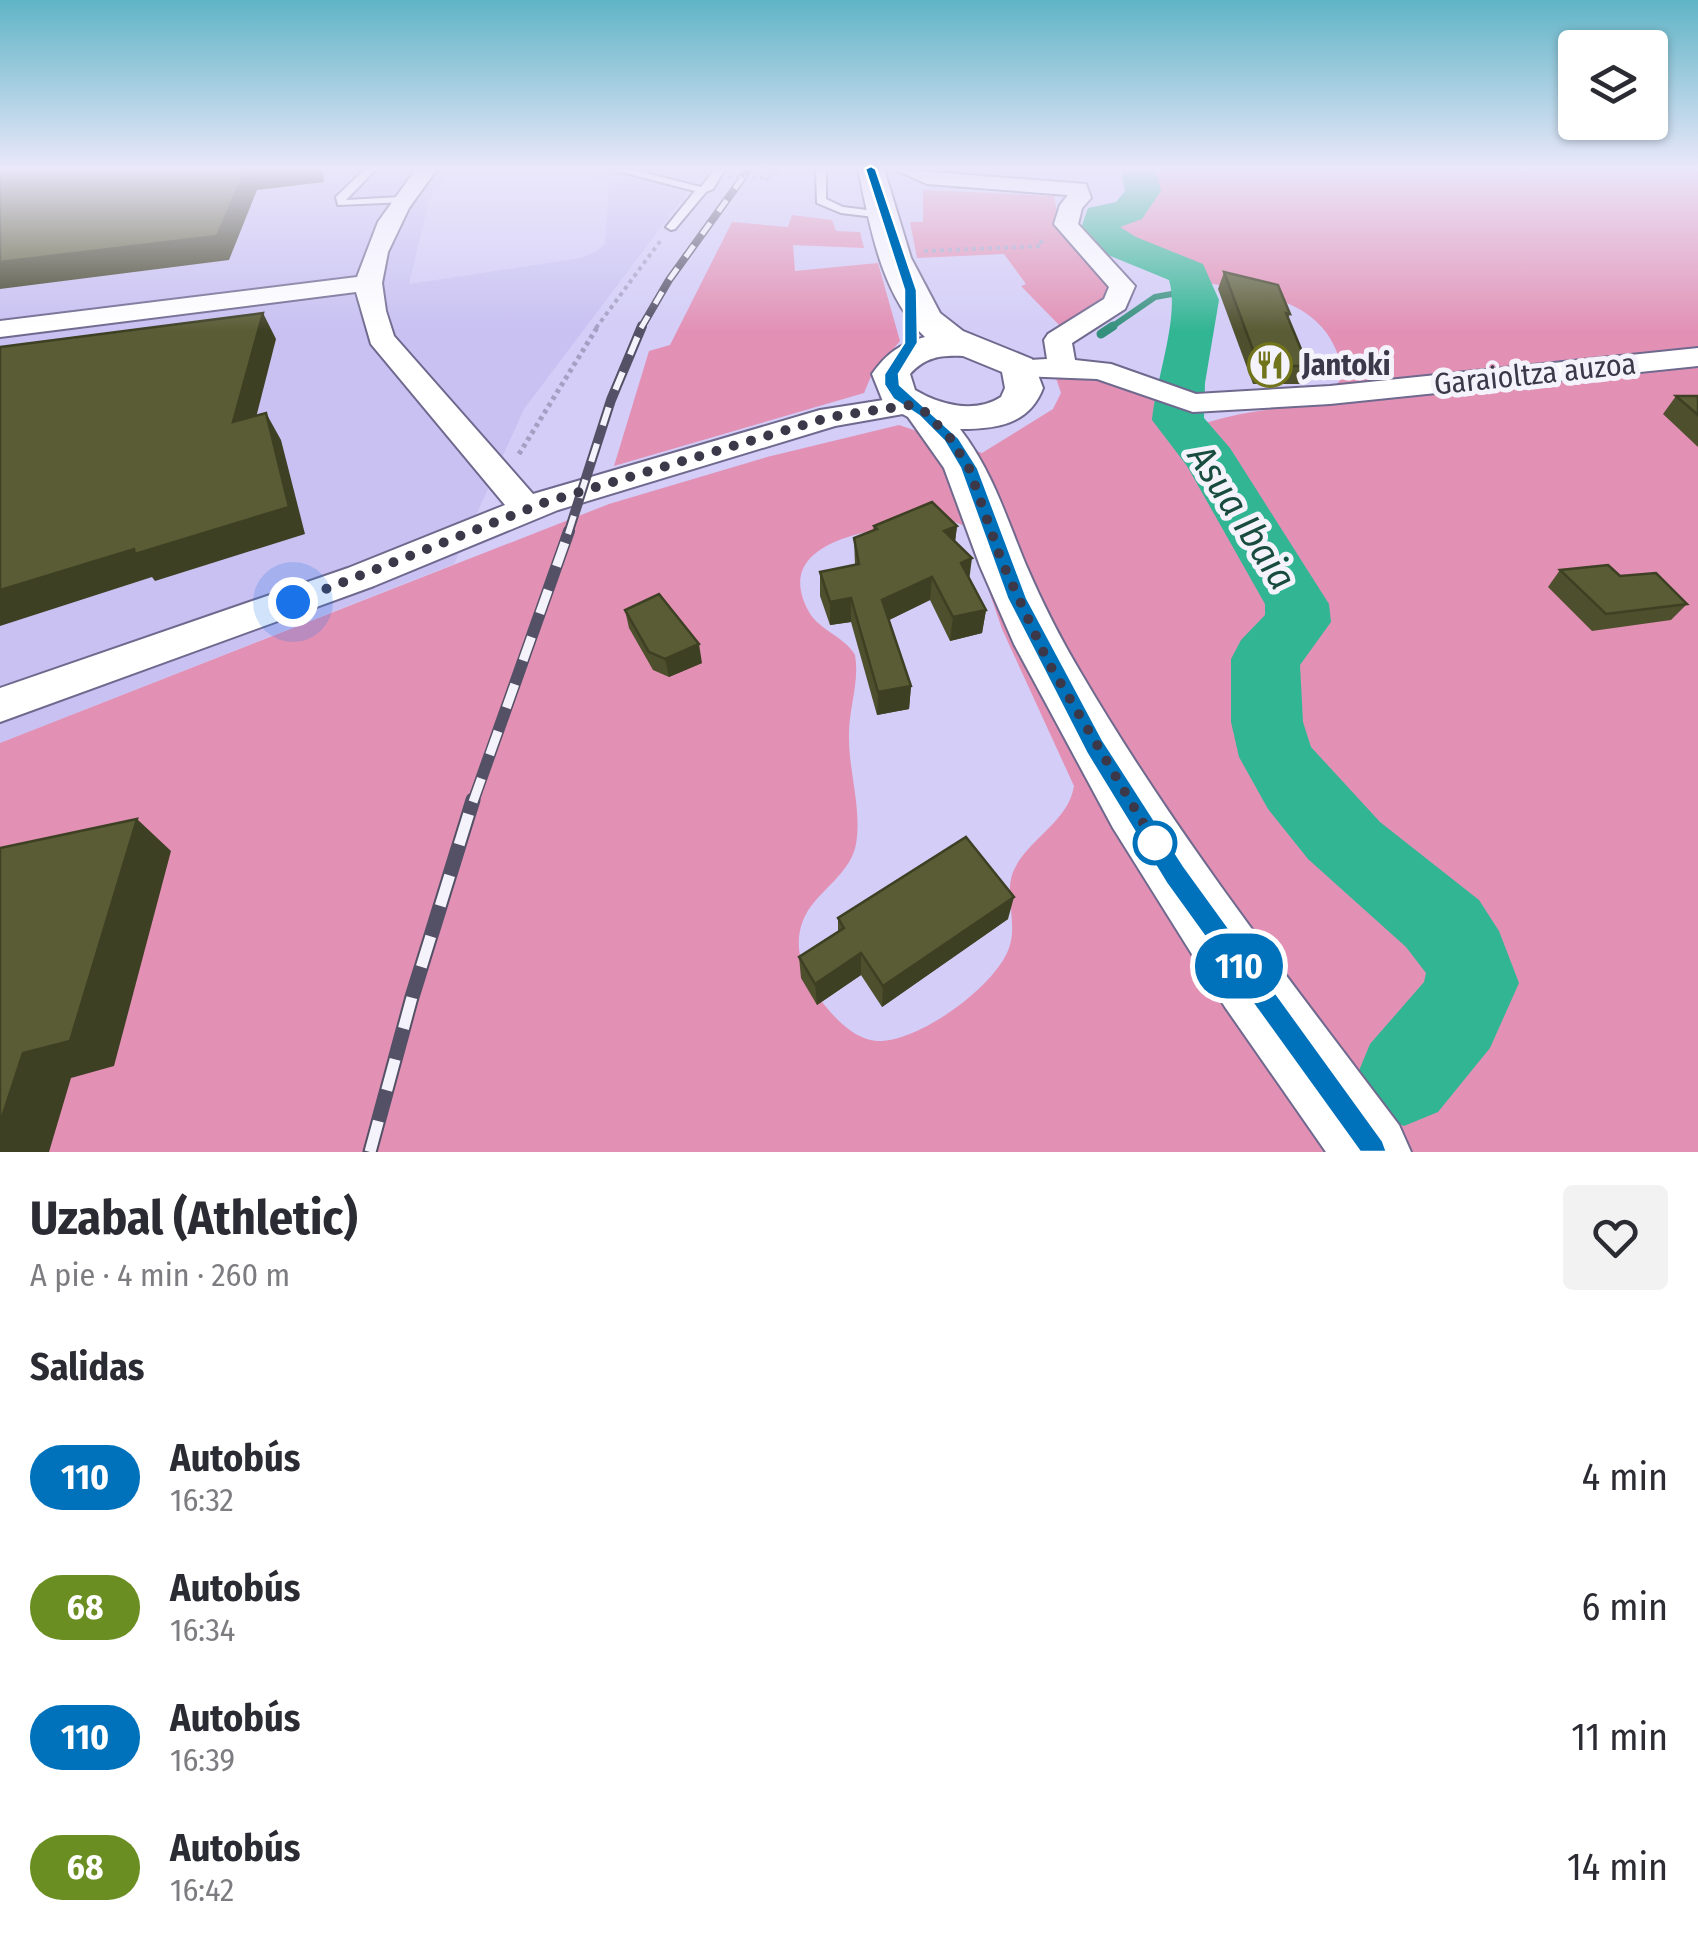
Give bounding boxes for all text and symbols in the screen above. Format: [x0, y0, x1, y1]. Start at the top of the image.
map controls [1558, 30, 1668, 140]
button: layers [1558, 30, 1668, 140]
restaurant icon: Jantoki [1247, 342, 1293, 388]
street label: Garaioltza auzoa [1432, 346, 1638, 402]
place label: Jantoki [1301, 347, 1390, 383]
water label: Asua Ibaia [1177, 434, 1306, 598]
your location [268, 577, 318, 627]
unlabelled marker [1134, 822, 1176, 864]
line badge: 110 [1182, 934, 1296, 998]
text: 110 [1215, 945, 1263, 987]
button: heart [1563, 1185, 1668, 1290]
text: Uzabal (Athletic) [30, 1189, 358, 1247]
text: A pie · 4 min · 260 m [30, 1256, 290, 1294]
text: Salidas [30, 1344, 145, 1390]
text: Autobús [170, 1435, 300, 1481]
text: 4 min [1582, 1454, 1668, 1500]
text: 110 [61, 1456, 109, 1498]
text: 16:32 [170, 1481, 234, 1519]
text: Autobús [170, 1565, 300, 1611]
text: 6 min [1581, 1584, 1668, 1630]
text: 68 [67, 1586, 103, 1628]
text: 16:34 [170, 1611, 235, 1649]
text: Autobús [170, 1695, 300, 1741]
text: 11 min [1571, 1714, 1668, 1760]
text: 110 [61, 1716, 109, 1758]
text: 16:39 [170, 1741, 235, 1779]
text: Autobús [170, 1825, 300, 1871]
text: 14 min [1567, 1844, 1668, 1890]
text: 68 [67, 1846, 103, 1888]
text: 16:42 [170, 1871, 234, 1909]

